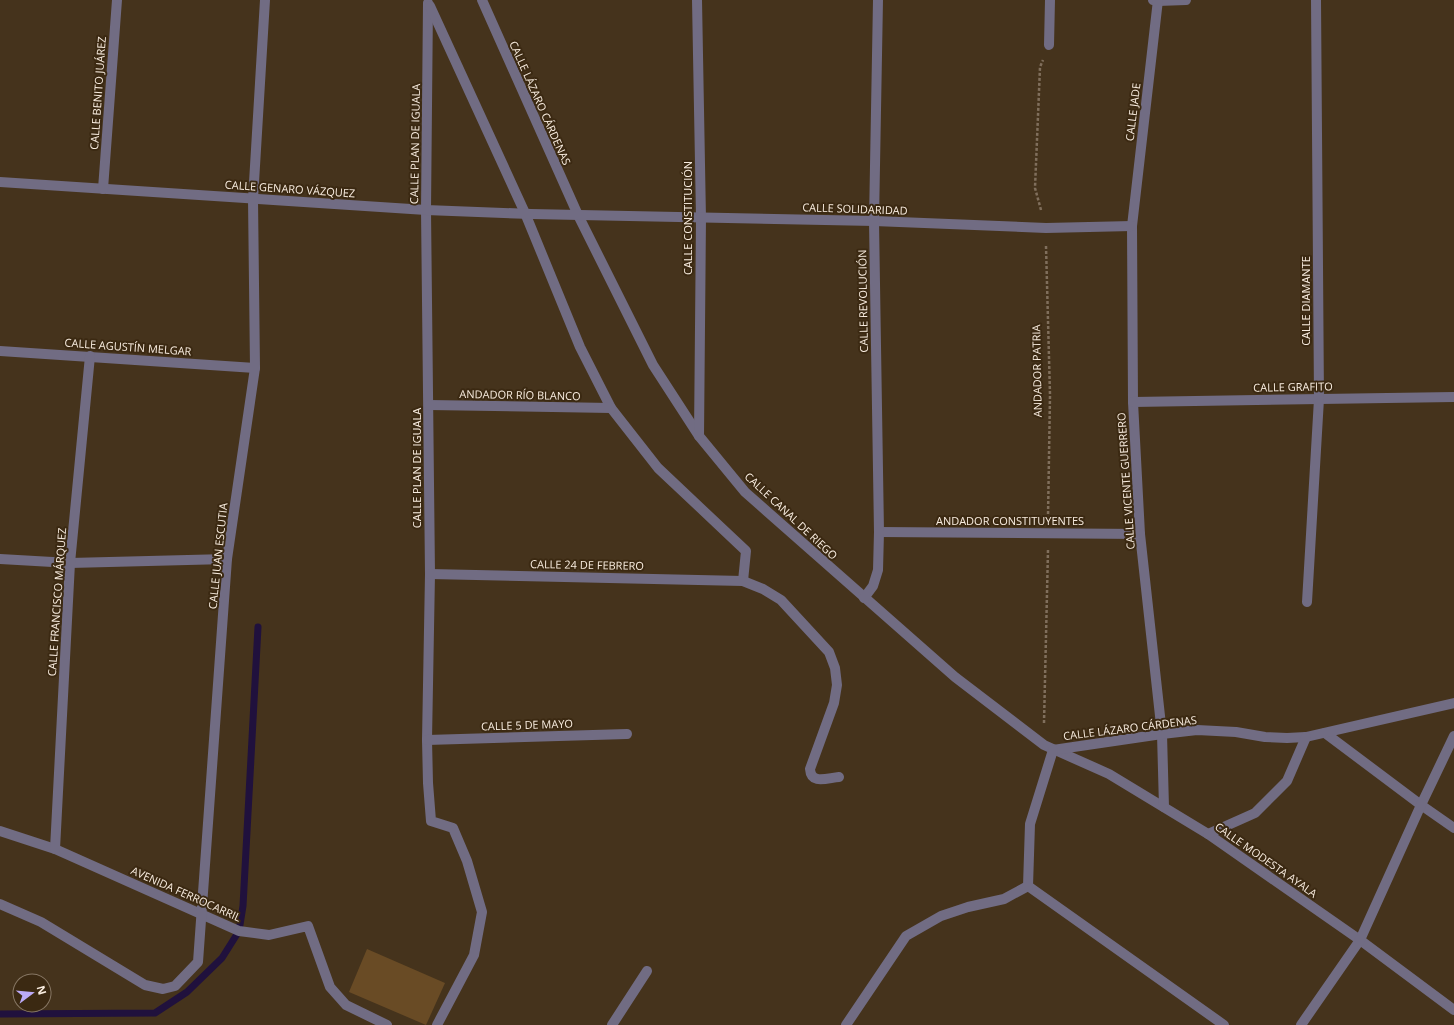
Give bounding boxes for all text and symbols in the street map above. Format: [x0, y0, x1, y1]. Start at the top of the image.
street label: CALLE BENITO JUÁREZ [86, 36, 109, 150]
street label: CALLE LÁZARO CÁRDENAS [506, 38, 575, 167]
street label: CALLE JADE [1122, 82, 1144, 142]
street label: CALLE PLAN DE IGUALA [406, 84, 423, 204]
street label: CALLE CONSTITUCIÓN [680, 161, 695, 275]
street label: CALLE GENARO VÁZQUEZ [224, 176, 356, 201]
street label: CALLE SOLIDARIDAD [802, 199, 908, 218]
street label: CALLE REVOLUCIÓN [854, 249, 871, 353]
street label: CALLE DIAMANTE [1298, 256, 1313, 346]
street label: ANDADOR PATRIA [1028, 324, 1045, 418]
street label: CALLE AGUSTÍN MELGAR [64, 335, 192, 358]
street label: CALLE GRAFITO [1253, 378, 1333, 395]
street label: ANDADOR RÍO BLANCO [459, 386, 581, 403]
street label: CALLE PLAN DE IGUALA [409, 408, 424, 528]
street label: CALLE VICENTE GUERRERO [1113, 412, 1138, 550]
street label: CALLE CANAL DE RIEGO [742, 469, 841, 563]
street label: CALLE JUAN ESCUTIA [204, 502, 231, 610]
street label: ANDADOR CONSTITUYENTES [936, 513, 1084, 528]
street label: CALLE FRANCISCO MÁRQUEZ [44, 527, 69, 677]
street label: CALLE 24 DE FEBRERO [530, 556, 644, 573]
street label: CALLE LÁZARO CÁRDENAS [1062, 712, 1198, 743]
street label: CALLE 5 DE MAYO [481, 715, 573, 734]
street label: CALLE MODESTA AYALA [1212, 819, 1320, 901]
street label: AVENIDA FERROCARRIL [129, 862, 244, 925]
north arrow [12, 973, 52, 1013]
text: N [34, 984, 51, 996]

